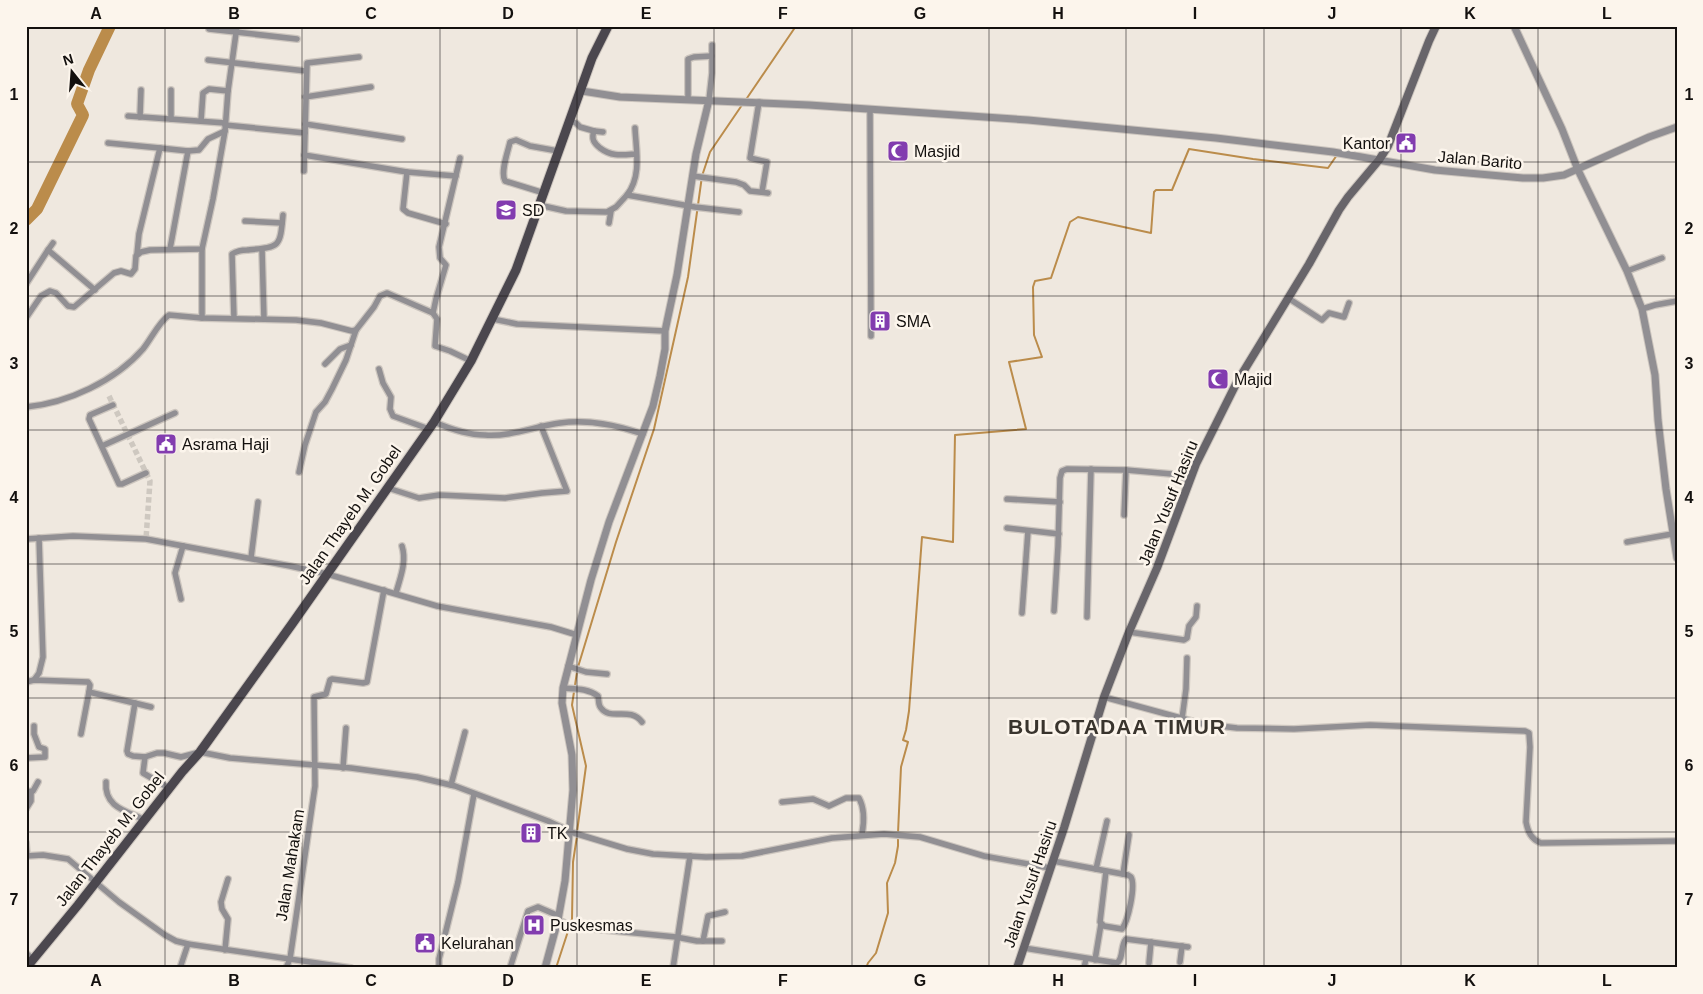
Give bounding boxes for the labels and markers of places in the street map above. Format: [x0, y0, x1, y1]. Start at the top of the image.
public building icon: Kantor [1394, 131, 1418, 155]
place label: Kantor [1343, 135, 1391, 152]
mosque icon: Masjid [886, 139, 910, 163]
place label: Masjid [914, 143, 960, 160]
school or university icon: SD [494, 198, 518, 222]
place label: SD [522, 202, 544, 219]
building icon: SMA [868, 309, 892, 333]
place label: SMA [896, 313, 931, 330]
mosque icon: Majid [1206, 367, 1230, 391]
place label: Majid [1234, 371, 1272, 388]
public building icon: Asrama Haji [154, 432, 178, 456]
place label: Asrama Haji [182, 436, 269, 453]
building icon: TK [519, 821, 543, 845]
place label: TK [547, 825, 568, 842]
hospital icon: Puskesmas [522, 913, 546, 937]
place label: Puskesmas [550, 917, 633, 934]
public building icon: Kelurahan [413, 931, 437, 955]
place label: Kelurahan [441, 935, 514, 952]

